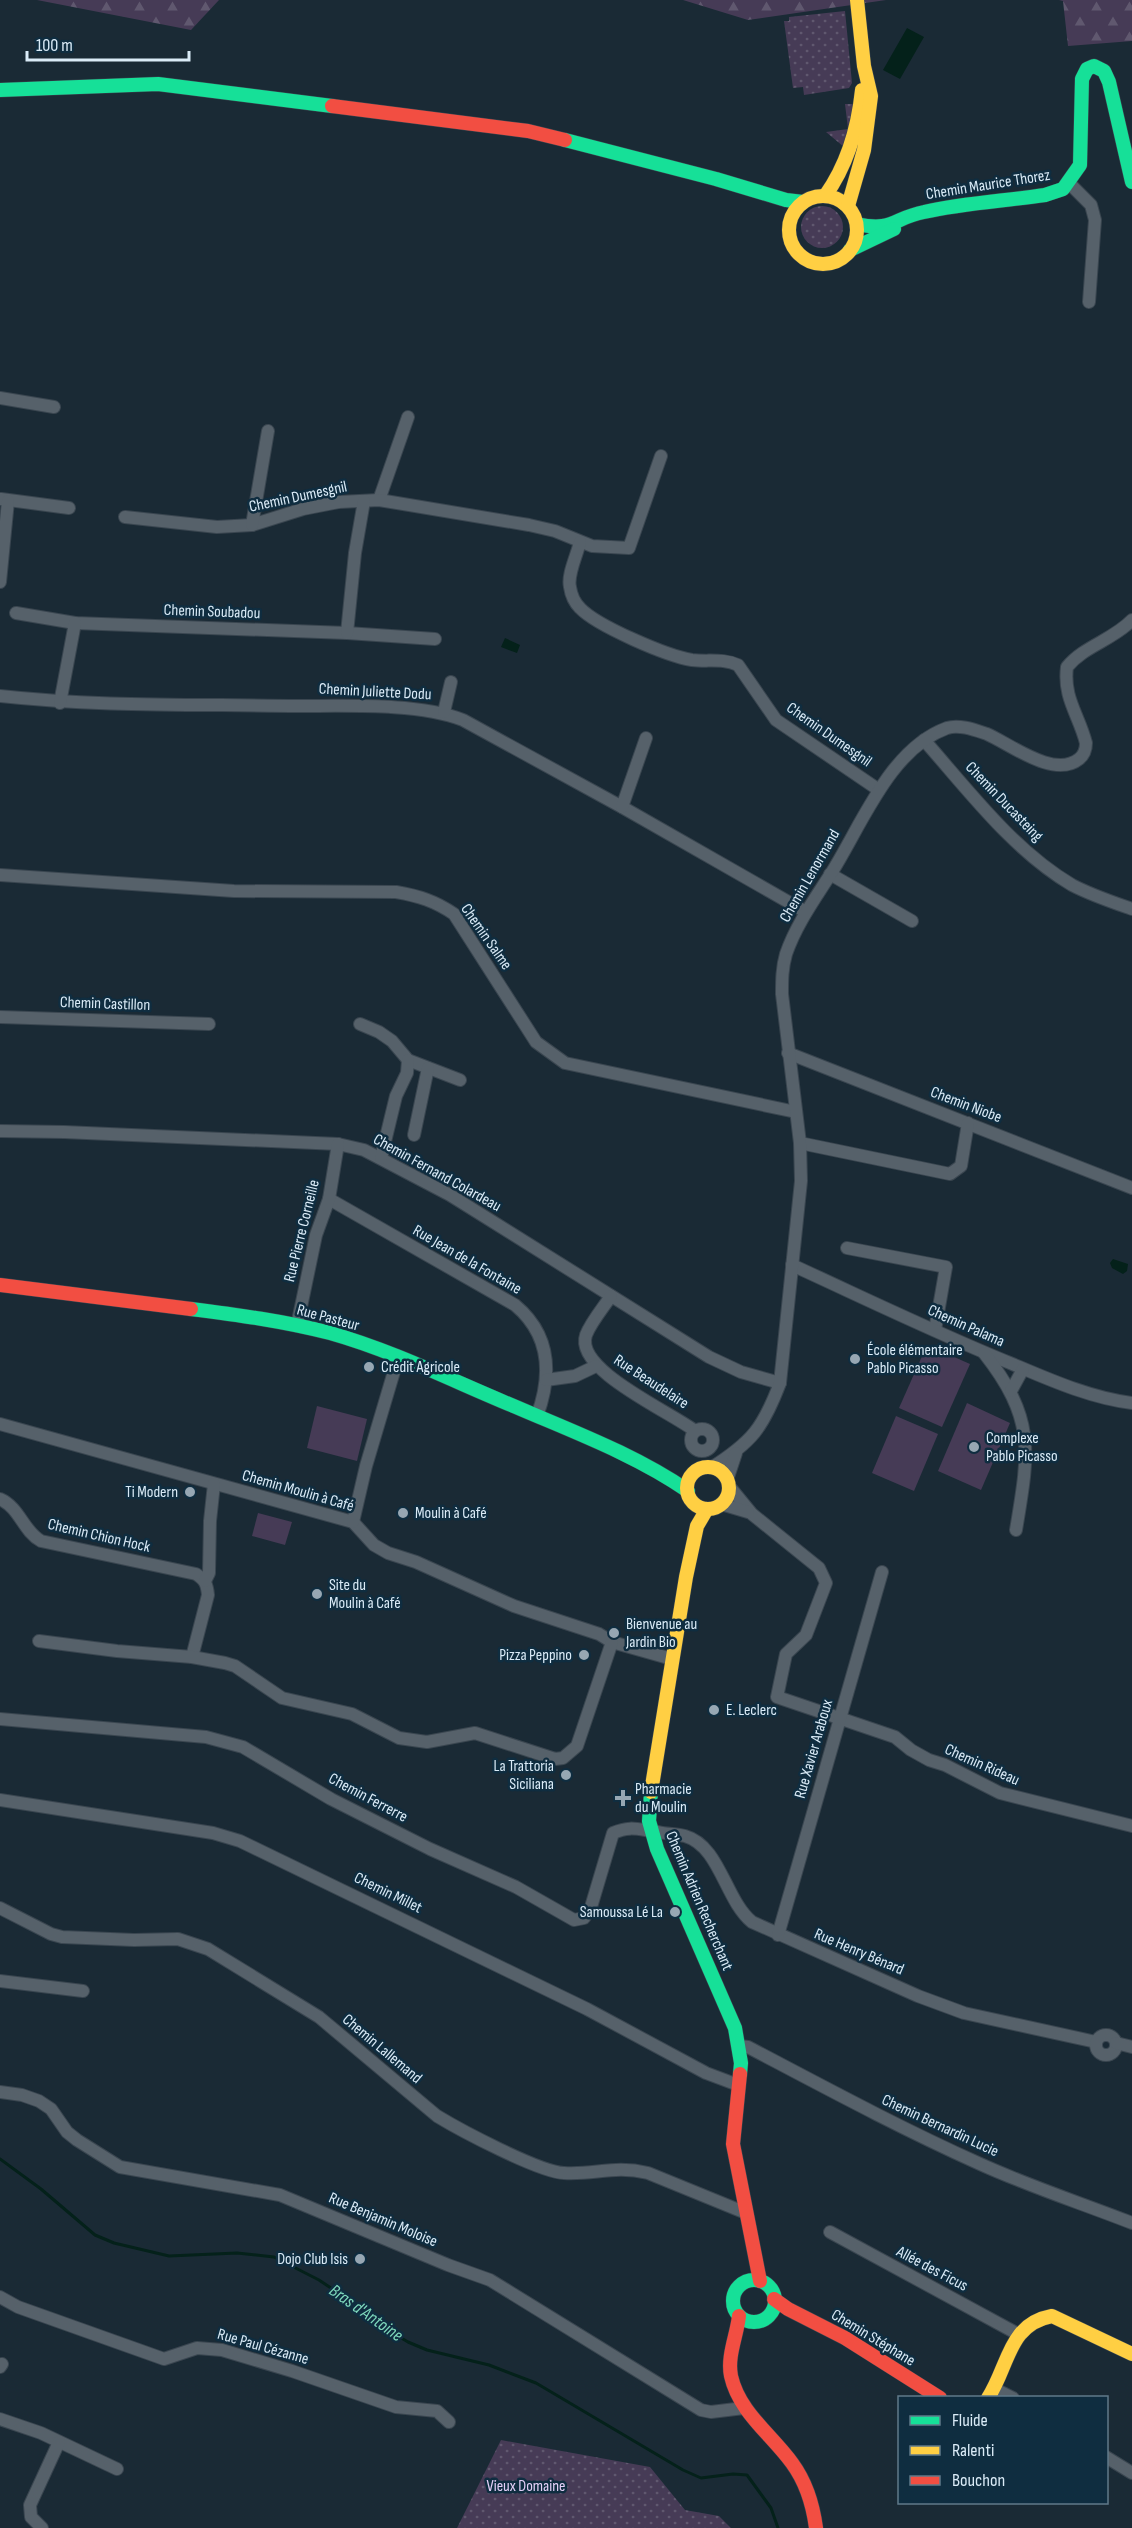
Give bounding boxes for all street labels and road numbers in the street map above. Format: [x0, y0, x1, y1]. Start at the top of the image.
street label: Chemin Maurice Thorez [925, 166, 1052, 204]
street label: Chemin Dumesgnil [247, 477, 349, 517]
street label: Chemin Soubadou [163, 601, 261, 623]
street label: Chemin Juliette Dodu [318, 680, 432, 704]
street label: Chemin Dumesgnil [783, 699, 875, 771]
street label: Chemin Ducasteing [961, 758, 1047, 846]
street label: Chemin Lenormand [776, 826, 844, 926]
street label: Chemin Salme [456, 900, 516, 974]
street label: Chemin Castillon [60, 993, 150, 1015]
street label: Chemin Niobe [928, 1083, 1004, 1127]
street label: Chemin Fernand Colardeau [370, 1130, 504, 1216]
street label: Rue Pierre Corneille [280, 1178, 324, 1284]
street label: Rue Jean de la Fontaine [409, 1221, 525, 1299]
street label: Rue Pasteur [295, 1301, 362, 1336]
street label: Chemin Palama [925, 1301, 1007, 1351]
street label: Rue Beaudelaire [610, 1351, 692, 1413]
street label: Chemin Moulin à Café [240, 1466, 356, 1516]
street label: Chemin Chion Hock [46, 1515, 152, 1557]
street label: Rue Xavier Araboux [791, 1697, 837, 1801]
street label: Chemin Rideau [942, 1740, 1022, 1790]
street label: Chemin Ferrerre [325, 1769, 411, 1827]
street label: Chemin Adrien Recherchant [661, 1829, 737, 1974]
street label: Chemin Millet [351, 1868, 425, 1918]
street label: Rue Henry Bénard [811, 1925, 907, 1979]
street label: Chemin Lallemand [338, 2010, 426, 2088]
street label: Chemin Bernardin Lucie [879, 2091, 1001, 2161]
street label: Rue Benjamin Moloise [326, 2189, 440, 2251]
street label: Allée des Ficus [892, 2242, 971, 2296]
street label: Chemin Stéphane [828, 2305, 918, 2371]
street label: Rue Paul Cézanne [215, 2325, 311, 2369]

